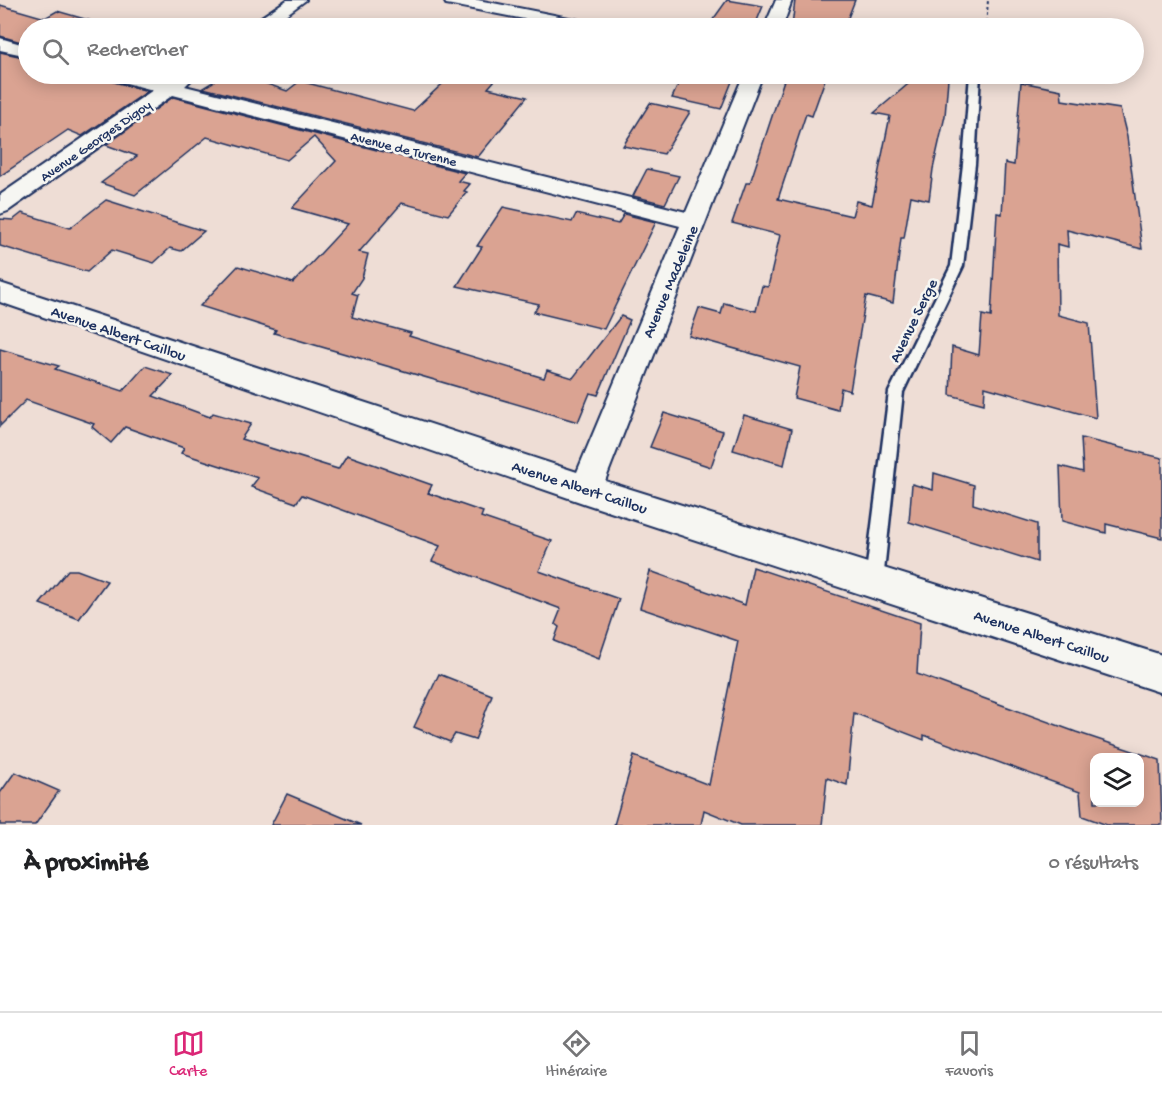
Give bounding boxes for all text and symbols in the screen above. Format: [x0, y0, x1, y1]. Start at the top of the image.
search box [18, 18, 1144, 84]
icon: search [39, 35, 72, 68]
text: Rechercher [87, 38, 187, 64]
street label: Avenue Georges Digoy [38, 97, 155, 187]
street label: Avenue de Turenne [349, 129, 459, 172]
street label: Avenue Madeleine [640, 222, 705, 342]
street label: Avenue Serge [887, 276, 944, 366]
street label: Avenue Albert Caillou [48, 303, 188, 367]
street label: Avenue Albert Caillou [509, 458, 650, 520]
street label: Avenue Albert Caillou [971, 607, 1112, 669]
map controls [1090, 753, 1144, 807]
button: layers [1090, 753, 1144, 807]
text: À proximité [24, 849, 148, 880]
text: 0 résultats [1049, 853, 1138, 876]
tab: Carte [169, 1027, 207, 1082]
tab: Itinéraire [545, 1027, 607, 1082]
tab: Favoris [945, 1027, 993, 1082]

